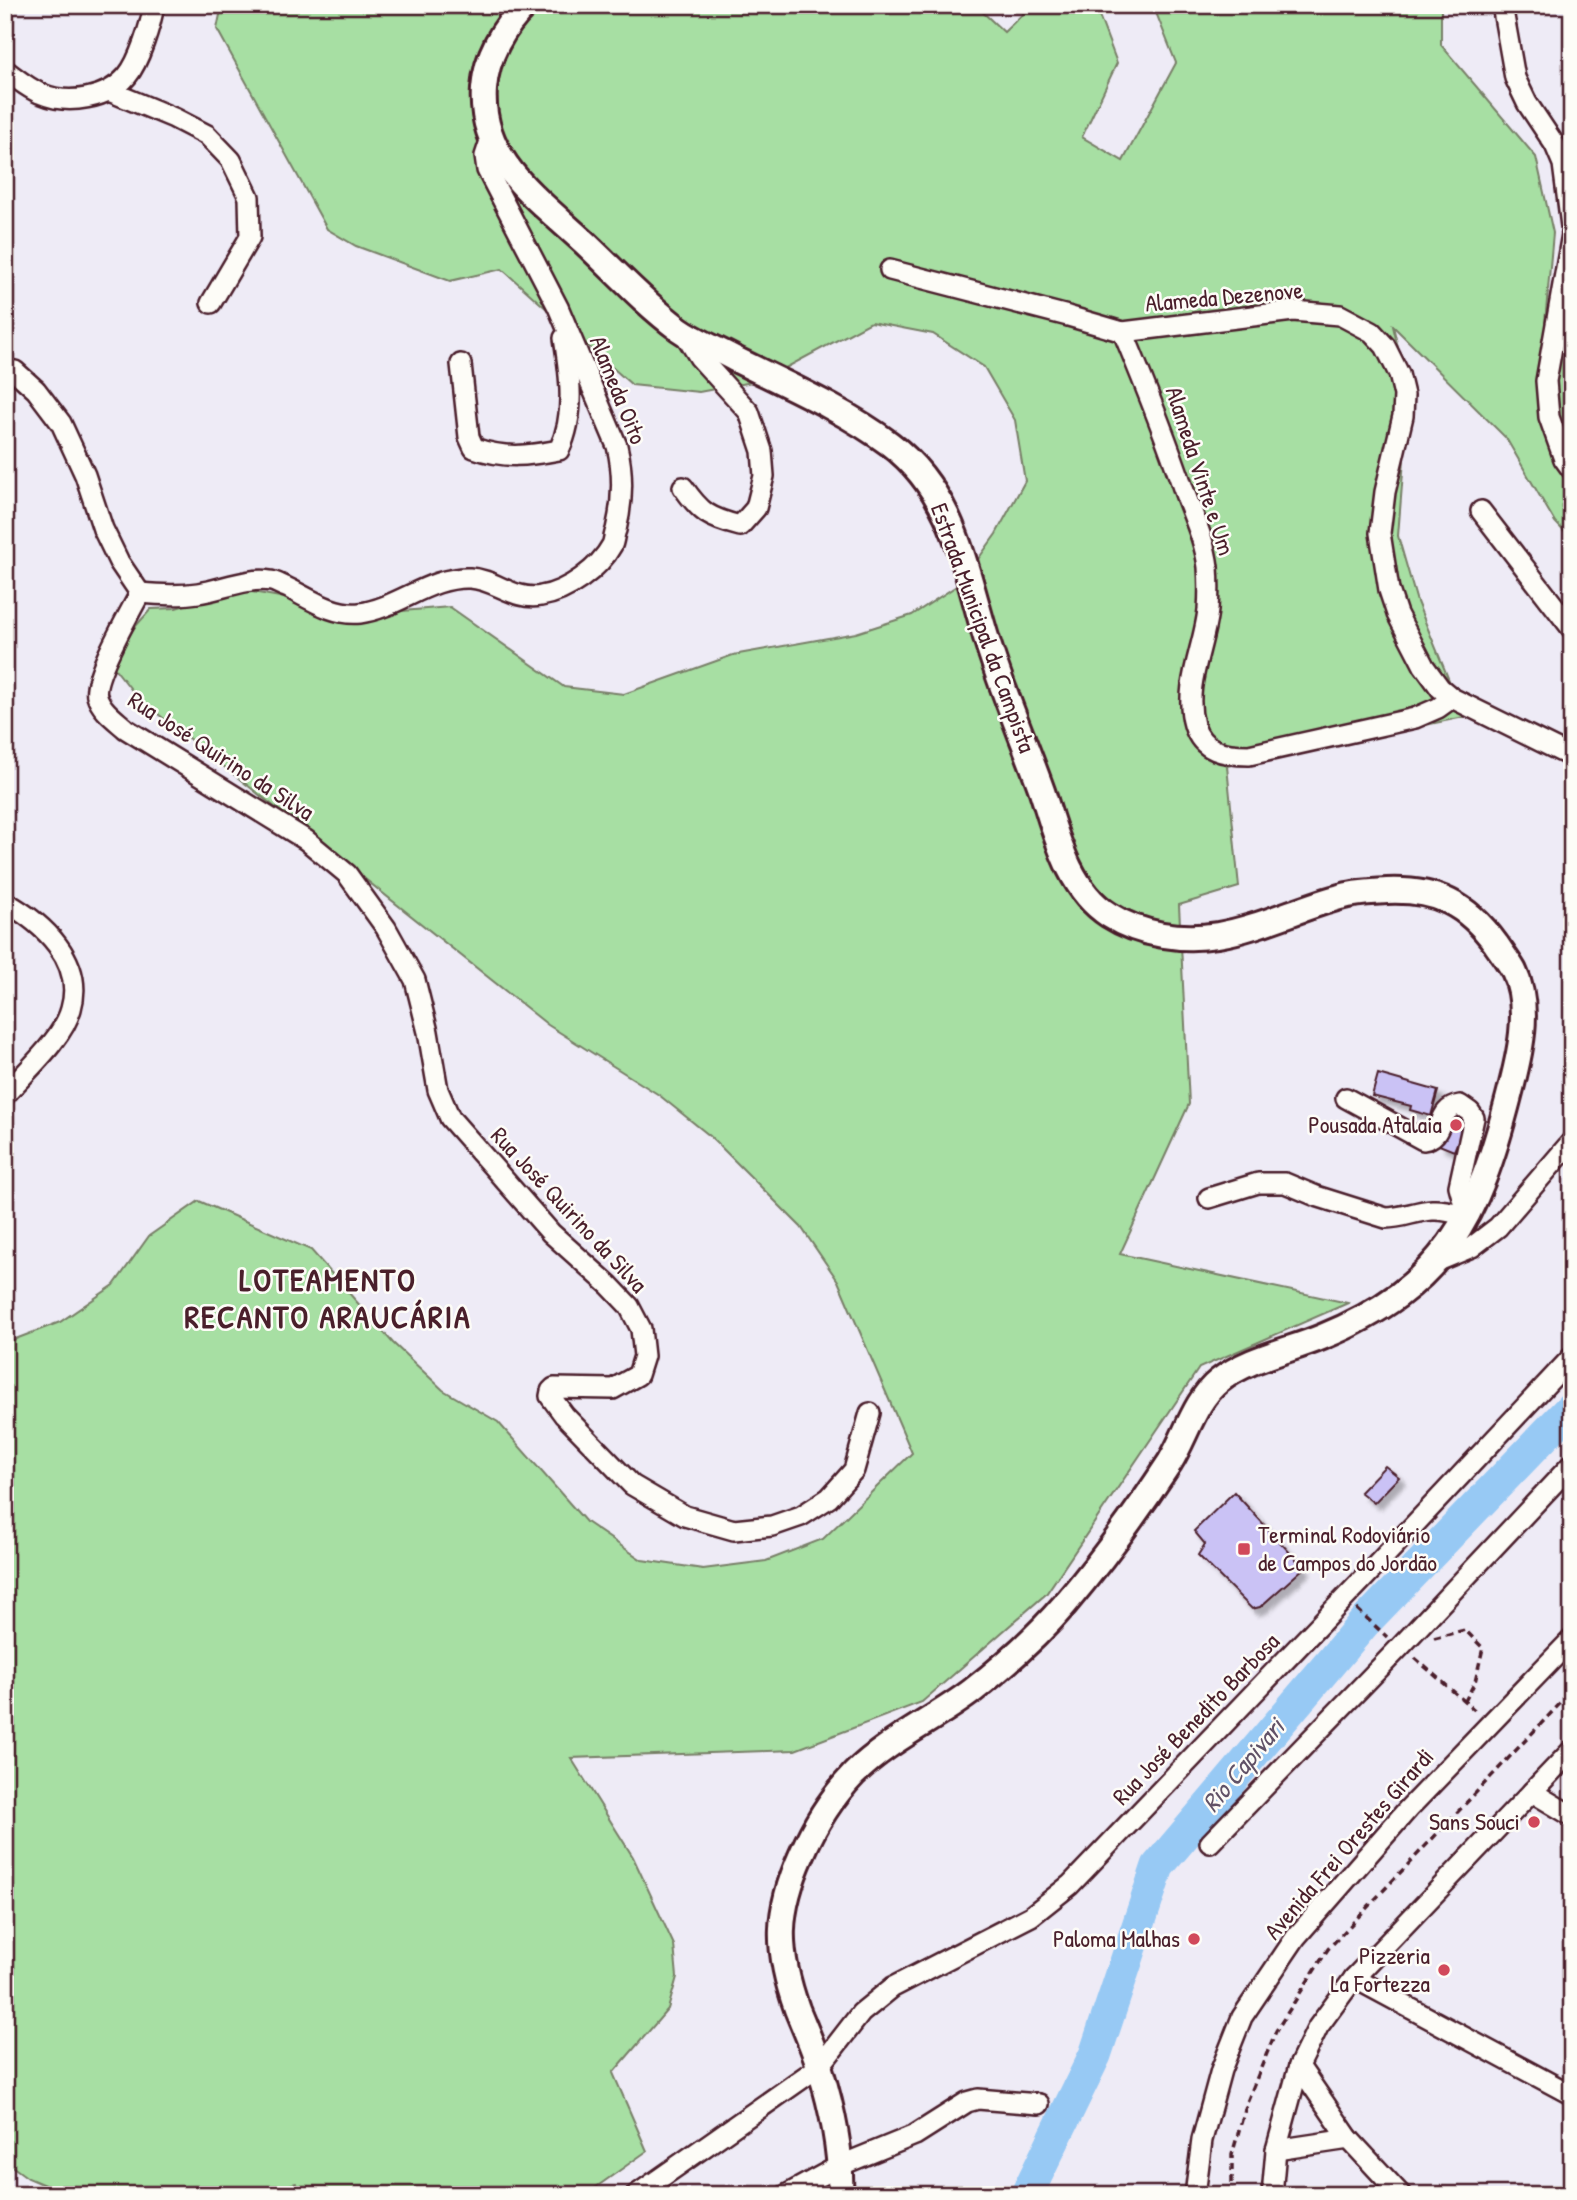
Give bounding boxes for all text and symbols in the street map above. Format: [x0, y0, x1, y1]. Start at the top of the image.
street label: Alameda Dezenove [1144, 273, 1305, 319]
street label: Alameda Oito [583, 331, 655, 449]
street label: Alameda Vinte e Um [1159, 382, 1243, 559]
street label: Estrada Municipal da Campista [924, 499, 1044, 757]
street label: Rua José Quirino da Silva [122, 683, 321, 827]
place label: Pousada Atalaia [1308, 1108, 1442, 1140]
marker: Pousada Atalaia [1448, 1117, 1464, 1133]
street label: Rua José Quirino da Silva [484, 1120, 655, 1299]
district label: LOTEAMENTO RECANTO ARAUCÁRIA [184, 1258, 472, 1338]
place label: Terminal Rodoviário de Campos do Jordão [1258, 1518, 1437, 1578]
marker: Terminal Rodoviário de Campos do Jordão [1236, 1541, 1252, 1557]
street label: Rua José Benedito Barbosa [1105, 1625, 1286, 1811]
water label: Rio Capivari [1193, 1709, 1294, 1819]
street label: Avenida Frei Orestes Girardi [1256, 1741, 1440, 1946]
place label: Sans Souci [1429, 1805, 1520, 1837]
marker: Sans Souci [1526, 1814, 1542, 1830]
place label: Paloma Malhas [1053, 1922, 1180, 1954]
marker: Paloma Malhas [1186, 1931, 1202, 1947]
place label: Pizzeria La Fortezza [1330, 1939, 1430, 1999]
marker: Pizzeria La Fortezza [1436, 1962, 1452, 1978]

